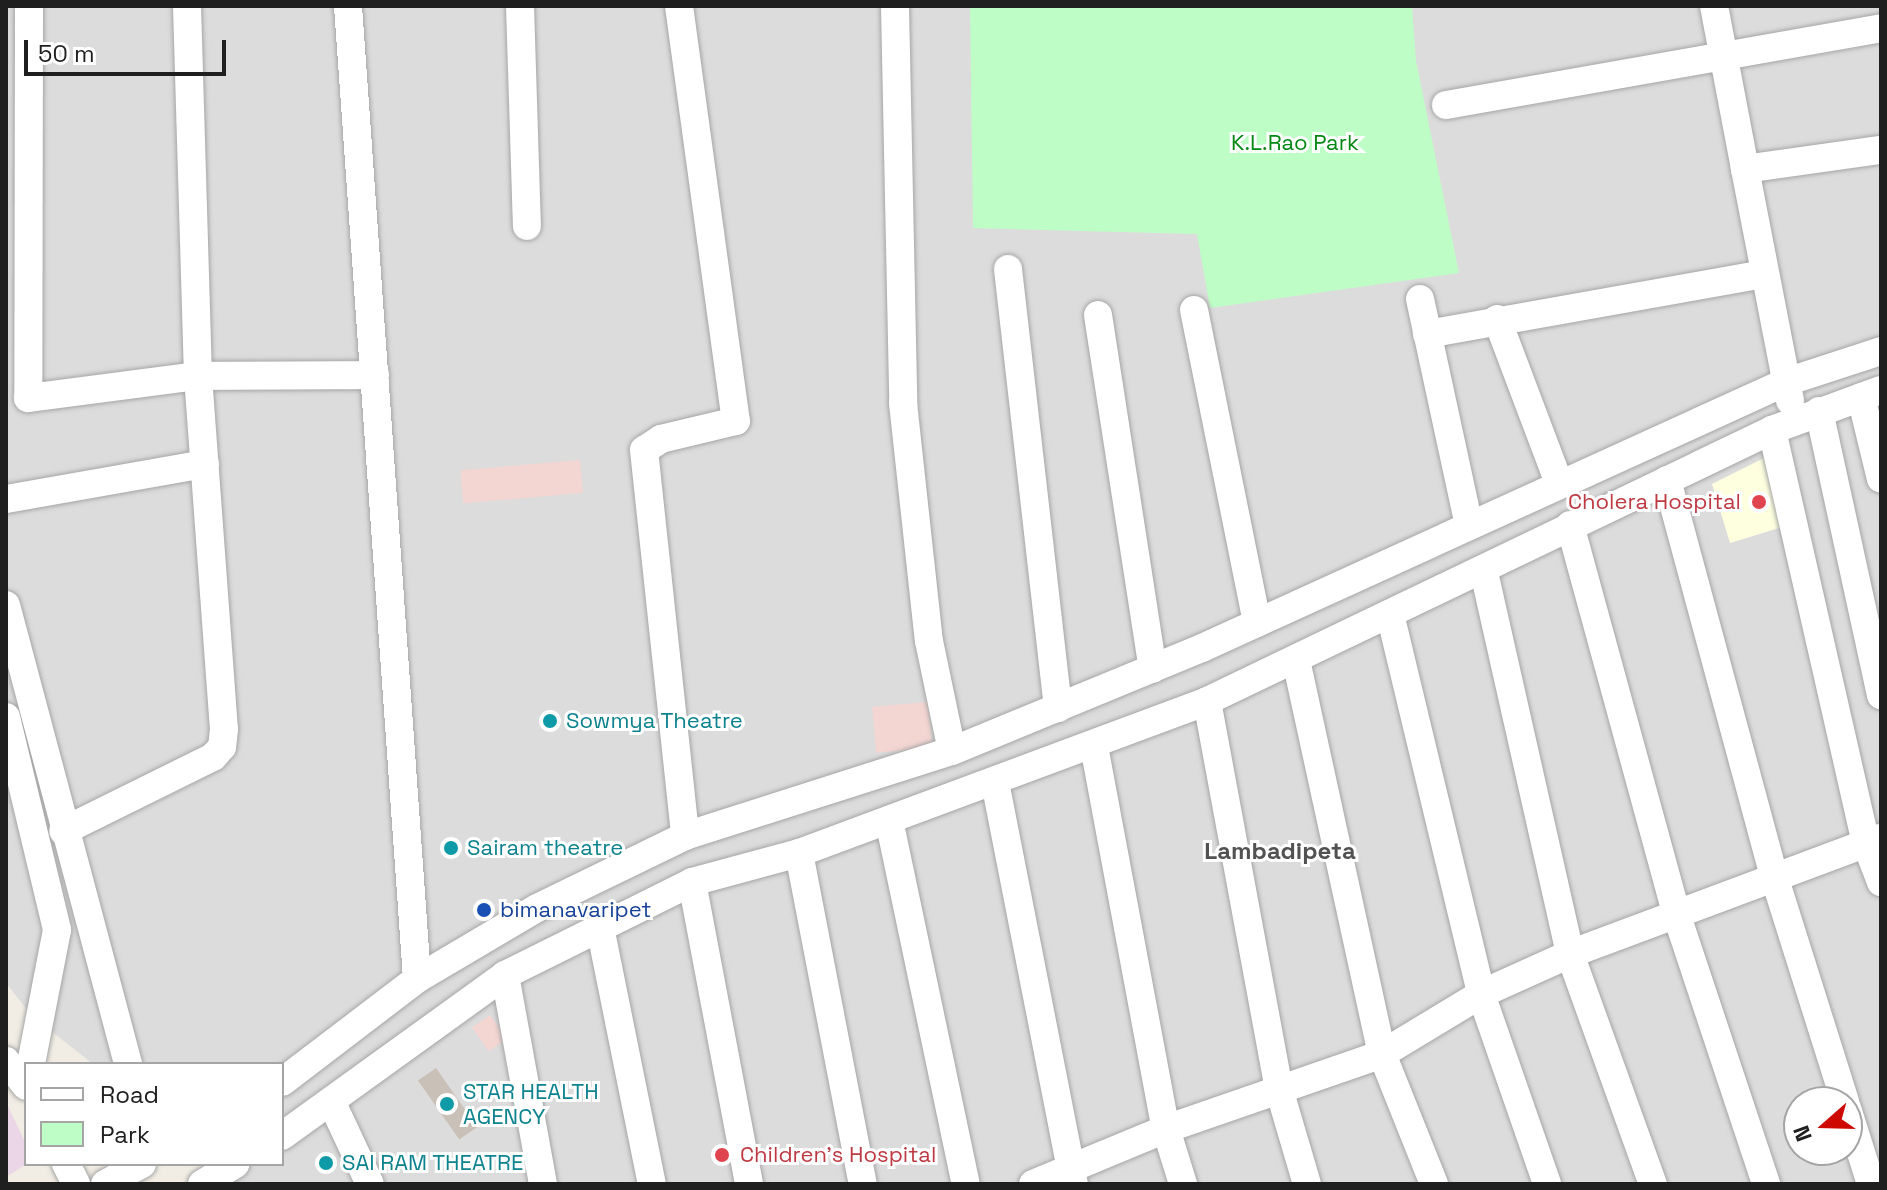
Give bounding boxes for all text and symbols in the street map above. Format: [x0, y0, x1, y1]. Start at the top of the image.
scale bar [28, 24, 230, 74]
text: 50 m [38, 38, 95, 69]
park label: K.L.Rao Park [1231, 130, 1359, 156]
place label: Cholera Hospital [1568, 489, 1741, 515]
marker: Cholera Hospital [1748, 491, 1770, 513]
place label: Sowmya Theatre [566, 708, 743, 734]
marker: Sowmya Theatre [541, 712, 559, 730]
place label: Sairam theatre [467, 835, 623, 861]
district label: Lambadipeta [1204, 837, 1356, 865]
marker: Sairam theatre [442, 839, 460, 857]
place label: bimanavaripet [500, 897, 651, 923]
marker: bimanavaripet [475, 901, 493, 919]
legend [24, 1062, 284, 1166]
place label: STAR HEALTH AGENCY [463, 1078, 599, 1130]
text: Road [100, 1079, 159, 1110]
north arrow [1783, 1086, 1863, 1166]
marker: STAR HEALTH AGENCY [438, 1095, 456, 1113]
text: Park [100, 1119, 150, 1150]
text: N [1787, 1122, 1818, 1145]
place label: Children's Hospital [740, 1142, 936, 1168]
marker: Children's Hospital [711, 1144, 733, 1166]
place label: SAI RAM THEATRE [342, 1150, 524, 1176]
marker: SAI RAM THEATRE [317, 1154, 335, 1172]

